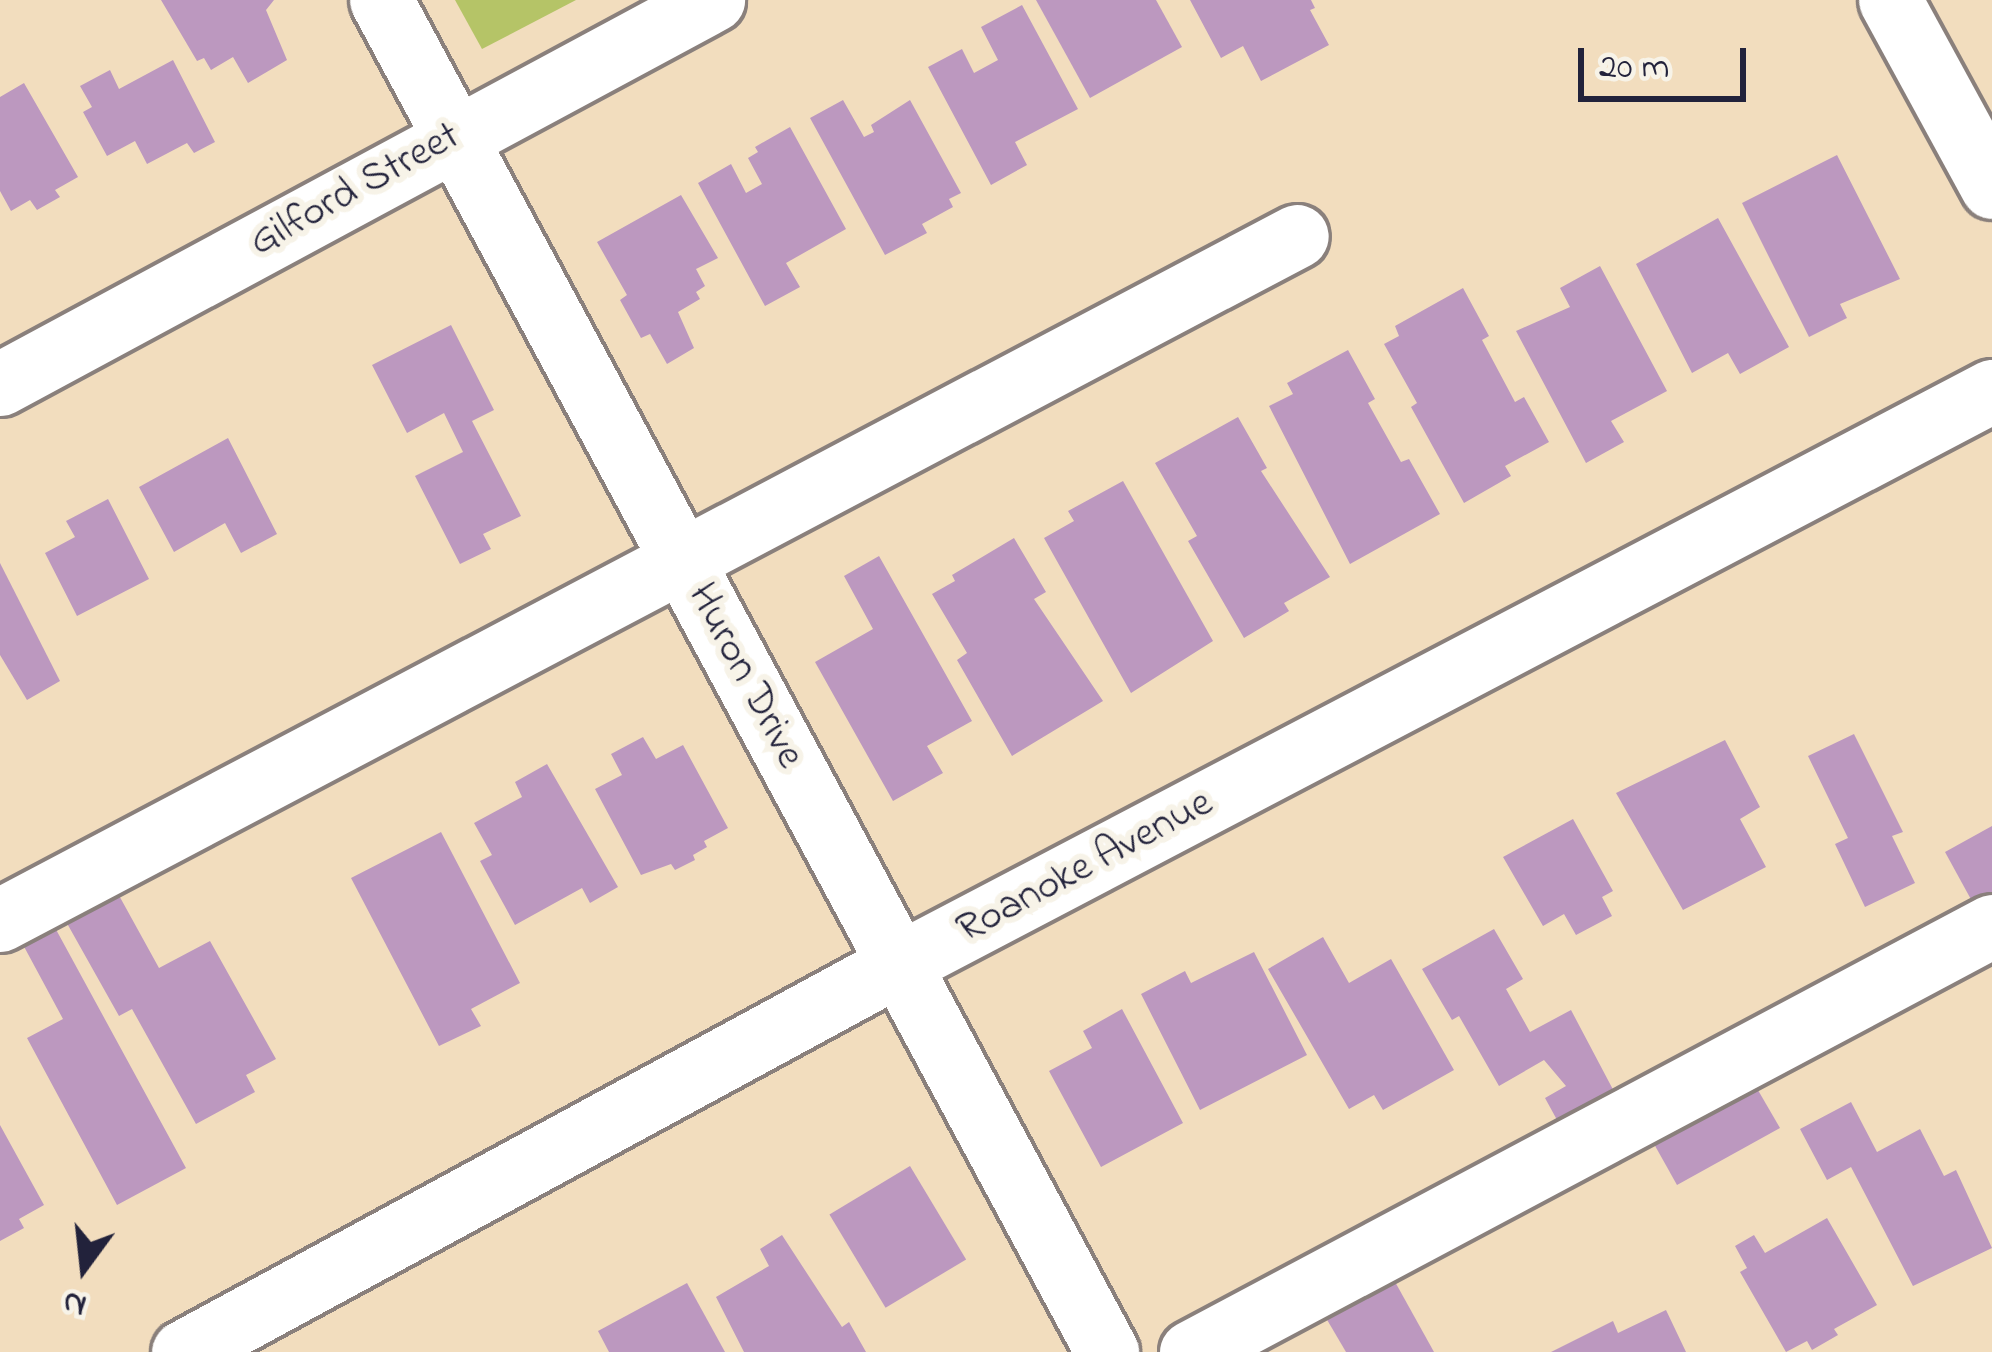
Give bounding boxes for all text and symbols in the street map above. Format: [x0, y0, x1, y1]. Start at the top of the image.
scale bar [1584, 24, 1752, 98]
text: 20 m [1599, 42, 1669, 95]
street label: Gilford Street [241, 112, 469, 268]
street label: Huron Drive [675, 575, 815, 777]
street label: Roanoke Avenue [949, 778, 1221, 956]
north arrow [24, 1208, 144, 1328]
text: N [58, 1277, 92, 1329]

